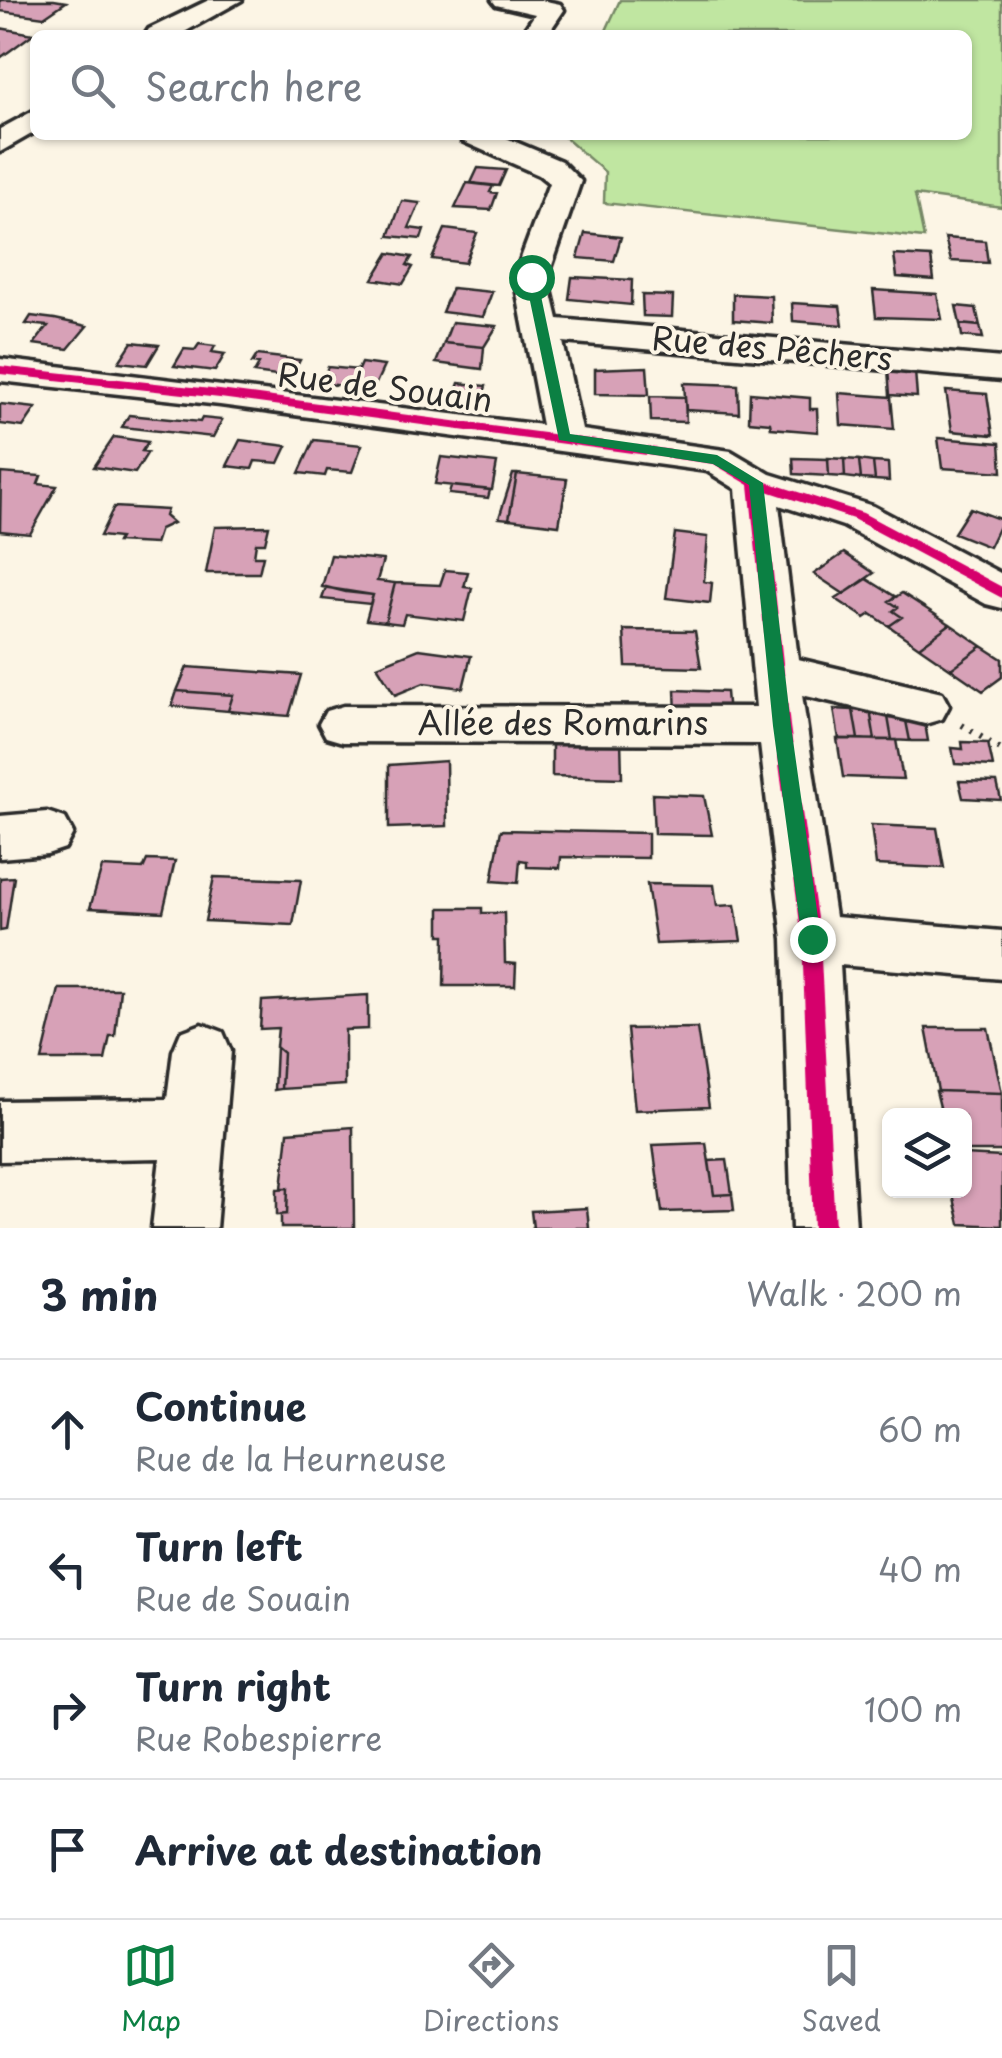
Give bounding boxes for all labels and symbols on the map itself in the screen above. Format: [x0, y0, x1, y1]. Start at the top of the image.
route start [509, 255, 555, 301]
street label: Rue des Pêchers [650, 313, 894, 381]
street label: Rue de Souain [275, 349, 495, 423]
street label: Allée des Romarins [418, 698, 708, 746]
route end [790, 917, 836, 963]

